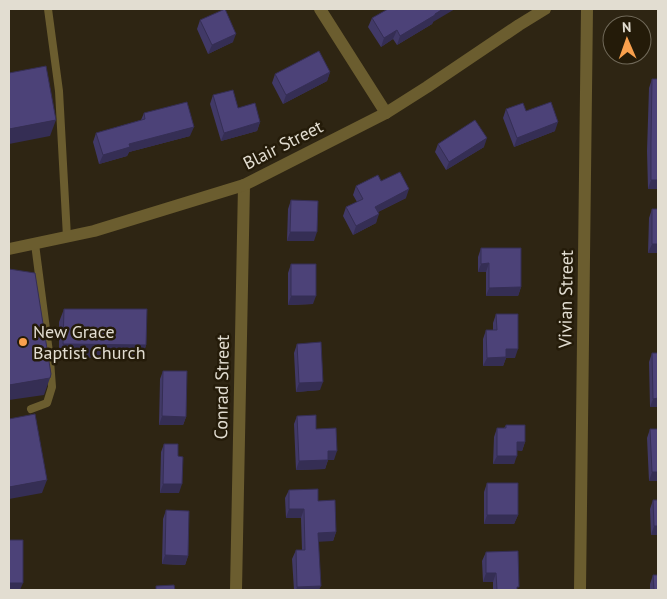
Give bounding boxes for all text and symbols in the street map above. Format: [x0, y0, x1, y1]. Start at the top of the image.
north arrow [602, 15, 652, 65]
text: N [622, 18, 631, 36]
street label: Blair Street [239, 115, 326, 174]
street label: Vivian Street [553, 250, 578, 349]
place label: New Grace Baptist Church [33, 320, 146, 364]
street label: Conrad Street [209, 334, 234, 440]
marker: New Grace Baptist Church [17, 336, 29, 348]

